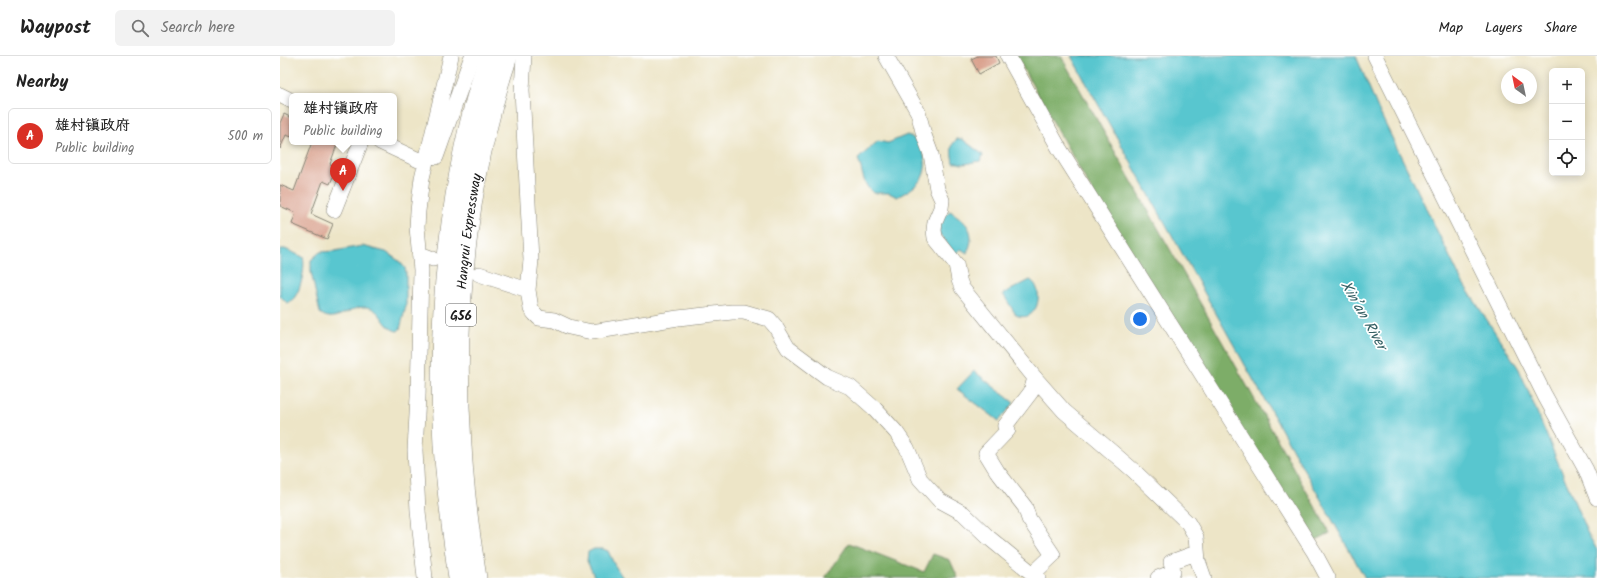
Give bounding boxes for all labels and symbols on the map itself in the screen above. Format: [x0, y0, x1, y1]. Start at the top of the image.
north arrow [1501, 68, 1537, 104]
pin: A [330, 158, 356, 191]
street label: Hangrui Expressway [451, 171, 488, 290]
water label: Xin’an River [1334, 276, 1394, 357]
road number: G56 [446, 304, 476, 326]
your location [1130, 309, 1150, 329]

